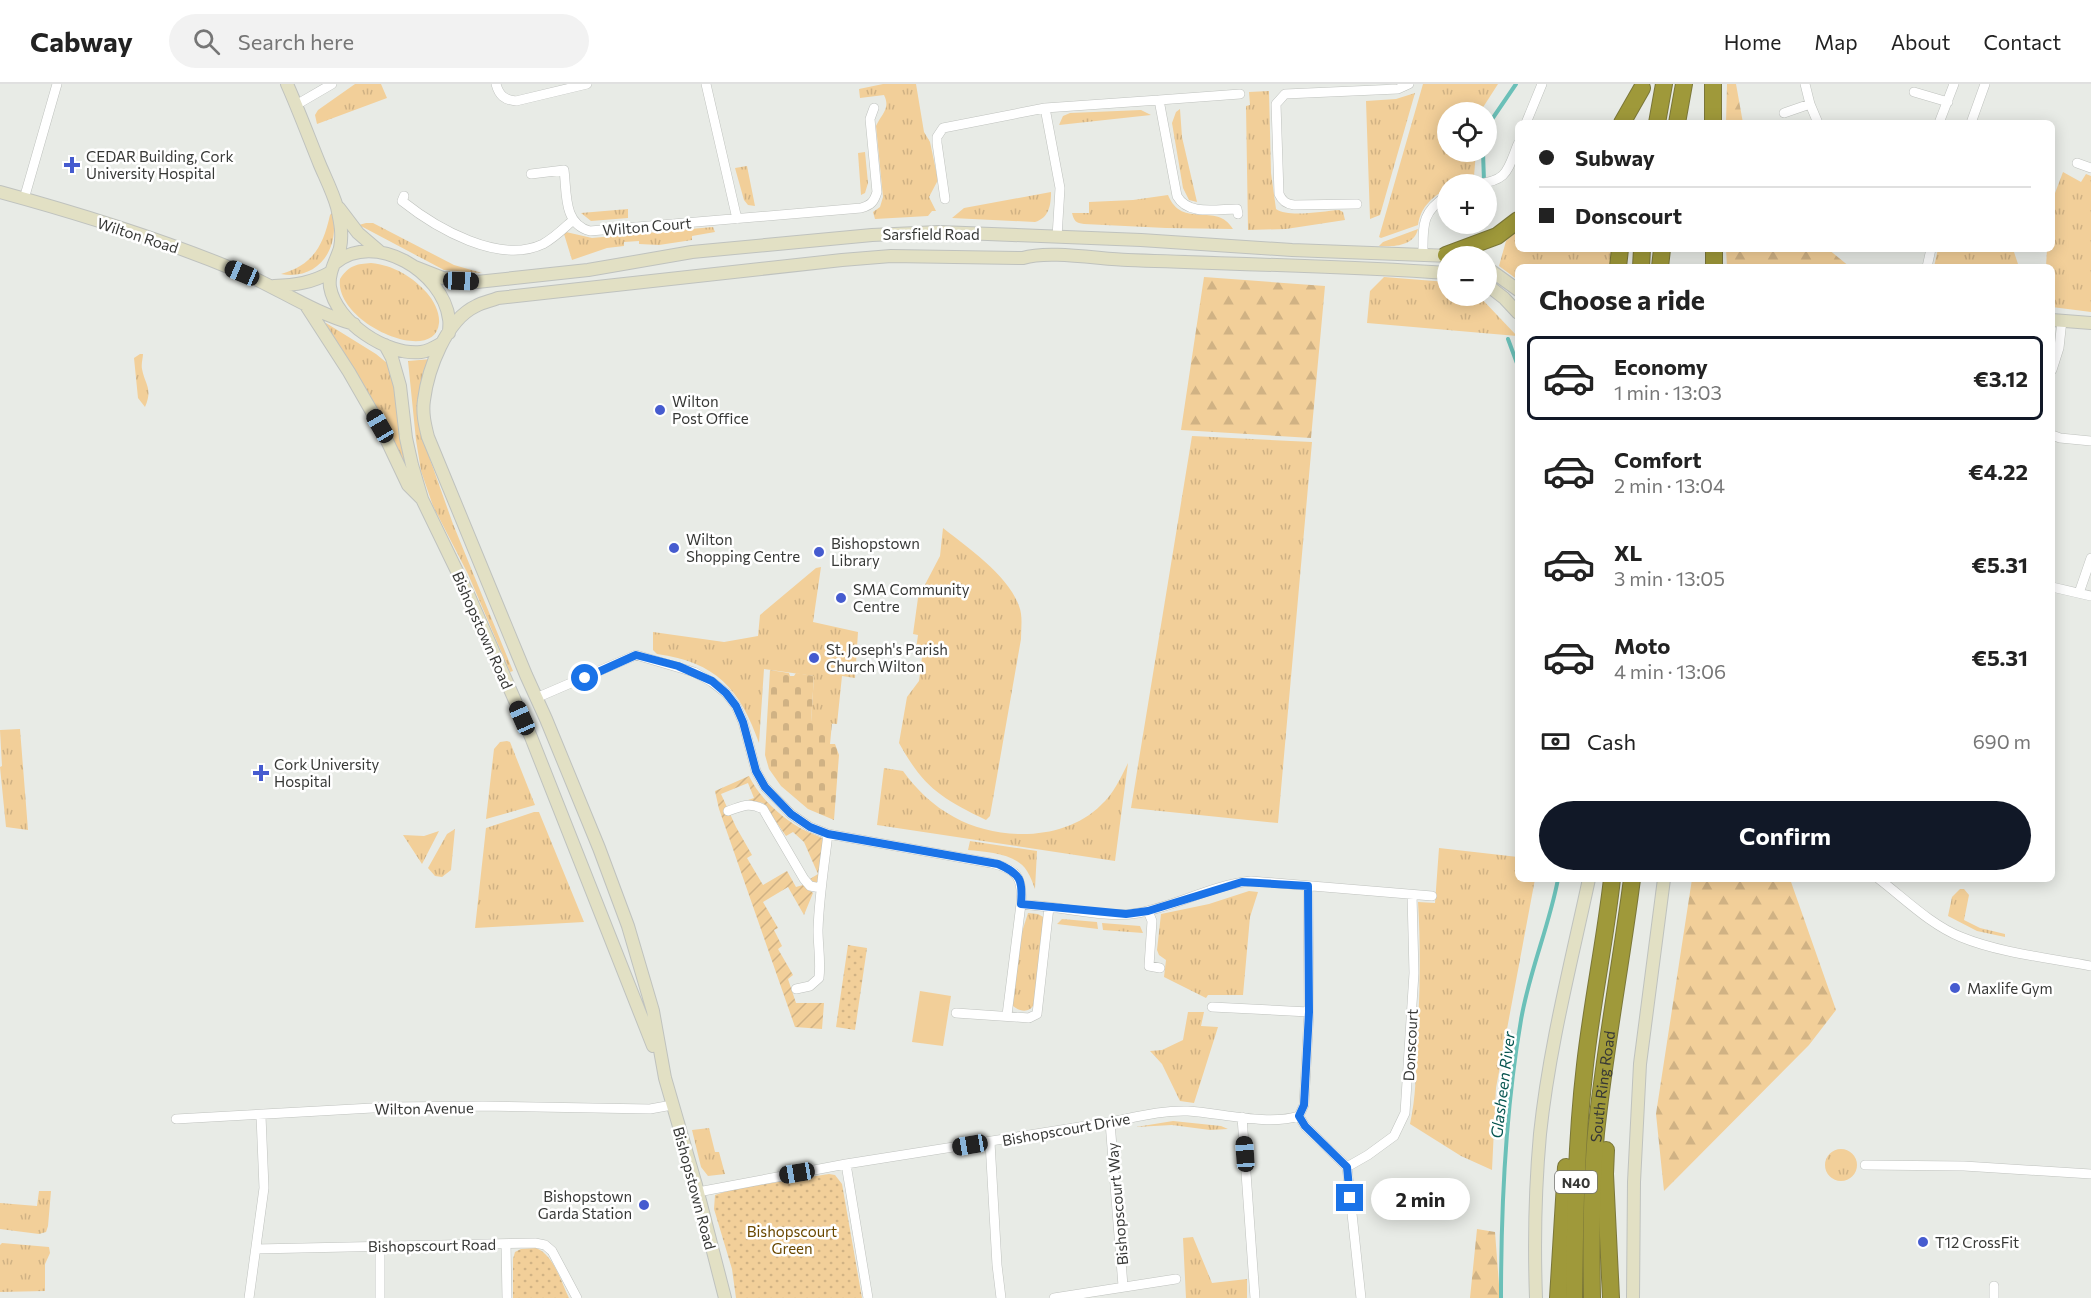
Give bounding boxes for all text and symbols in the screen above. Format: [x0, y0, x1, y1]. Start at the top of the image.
search box [169, 14, 589, 68]
text: Cabway [30, 24, 133, 58]
icon: search [190, 25, 223, 58]
text: Search here [238, 28, 354, 55]
text: Home [1724, 29, 1781, 54]
text: Map [1814, 29, 1858, 54]
text: About [1891, 29, 1950, 54]
text: Contact [1983, 29, 2061, 54]
map controls [1437, 102, 1497, 306]
button: locate [1437, 102, 1497, 162]
text: Subway [1575, 144, 1655, 171]
place label: CEDAR Building, Cork University Hospital [86, 147, 234, 182]
marker: CEDAR Building, Cork University Hospital [63, 156, 81, 174]
button: + [1437, 174, 1497, 234]
text: Donscourt [1575, 202, 1682, 229]
street label: Wilton Road [95, 213, 181, 257]
street label: Wilton Court [602, 213, 692, 239]
street label: Sarsfield Road [882, 225, 980, 243]
button: − [1437, 246, 1497, 306]
car [222, 258, 262, 288]
car [443, 271, 479, 291]
text: Choose a ride [1539, 283, 1705, 316]
icon: car [1542, 351, 1596, 405]
text: Economy [1614, 353, 1708, 380]
text: €3.12 [1973, 365, 2028, 392]
text: 1 min · 13:03 [1614, 380, 1722, 404]
place label: Wilton Post Office [672, 392, 749, 427]
marker: Wilton Post Office [653, 403, 667, 417]
car [363, 406, 397, 446]
icon: car [1542, 444, 1596, 498]
text: Comfort [1614, 446, 1702, 473]
text: €4.22 [1968, 458, 2028, 485]
text: 2 min · 13:04 [1614, 473, 1725, 497]
place label: Wilton Shopping Centre [686, 530, 800, 565]
place label: Bishopstown Library [831, 534, 920, 569]
icon: car [1542, 537, 1596, 591]
text: XL [1614, 539, 1642, 566]
marker: Wilton Shopping Centre [667, 541, 681, 555]
marker: Bishopstown Library [812, 545, 826, 559]
text: €5.31 [1971, 551, 2028, 578]
text: 3 min · 13:05 [1614, 566, 1725, 590]
street label: Bishopstown Road [449, 568, 517, 692]
place label: SMA Community Centre [853, 580, 970, 615]
marker: SMA Community Centre [834, 591, 848, 605]
icon: car [1542, 630, 1596, 684]
text: Moto [1614, 632, 1670, 659]
place label: St. Joseph's Parish Church Wilton [826, 640, 948, 675]
text: €5.31 [1971, 644, 2028, 671]
marker: St. Joseph's Parish Church Wilton [807, 651, 821, 665]
text: 4 min · 13:06 [1614, 659, 1726, 683]
route start [571, 664, 598, 691]
car [506, 698, 538, 738]
icon: cash [1539, 725, 1572, 758]
text: Cash [1587, 728, 1636, 755]
text: 690 m [1973, 729, 2031, 753]
place label: Cork University Hospital [274, 755, 380, 790]
marker: Cork University Hospital [252, 764, 270, 782]
button: Confirm [1539, 801, 2031, 870]
place label: Maxlife Gym [1967, 979, 2053, 997]
marker: Maxlife Gym [1948, 981, 1962, 995]
street label: Donscourt [1399, 1008, 1421, 1082]
street label: South Ring Road [1586, 1029, 1618, 1143]
water label: Glasheen River [1486, 1030, 1518, 1139]
street label: Wilton Avenue [374, 1098, 474, 1118]
street label: Bishopscourt Drive [1001, 1109, 1131, 1149]
street label: Bishopstown Road [670, 1124, 720, 1252]
car [951, 1133, 989, 1157]
car [1235, 1135, 1255, 1173]
street label: Bishopscourt Way [1103, 1142, 1131, 1266]
car [778, 1161, 816, 1185]
road number: N40 [1555, 1171, 1597, 1193]
callout: 2 min [1371, 1177, 1470, 1219]
route end [1336, 1184, 1363, 1211]
place label: Bishopstown Garda Station [538, 1187, 632, 1222]
text: 2 min [1396, 1187, 1445, 1211]
marker: Bishopstown Garda Station [637, 1198, 651, 1212]
park label: Bishopscourt Green [747, 1222, 837, 1257]
place label: T12 CrossFit [1935, 1233, 2019, 1251]
street label: Bishopscourt Road [368, 1235, 496, 1255]
marker: T12 CrossFit [1916, 1235, 1930, 1249]

